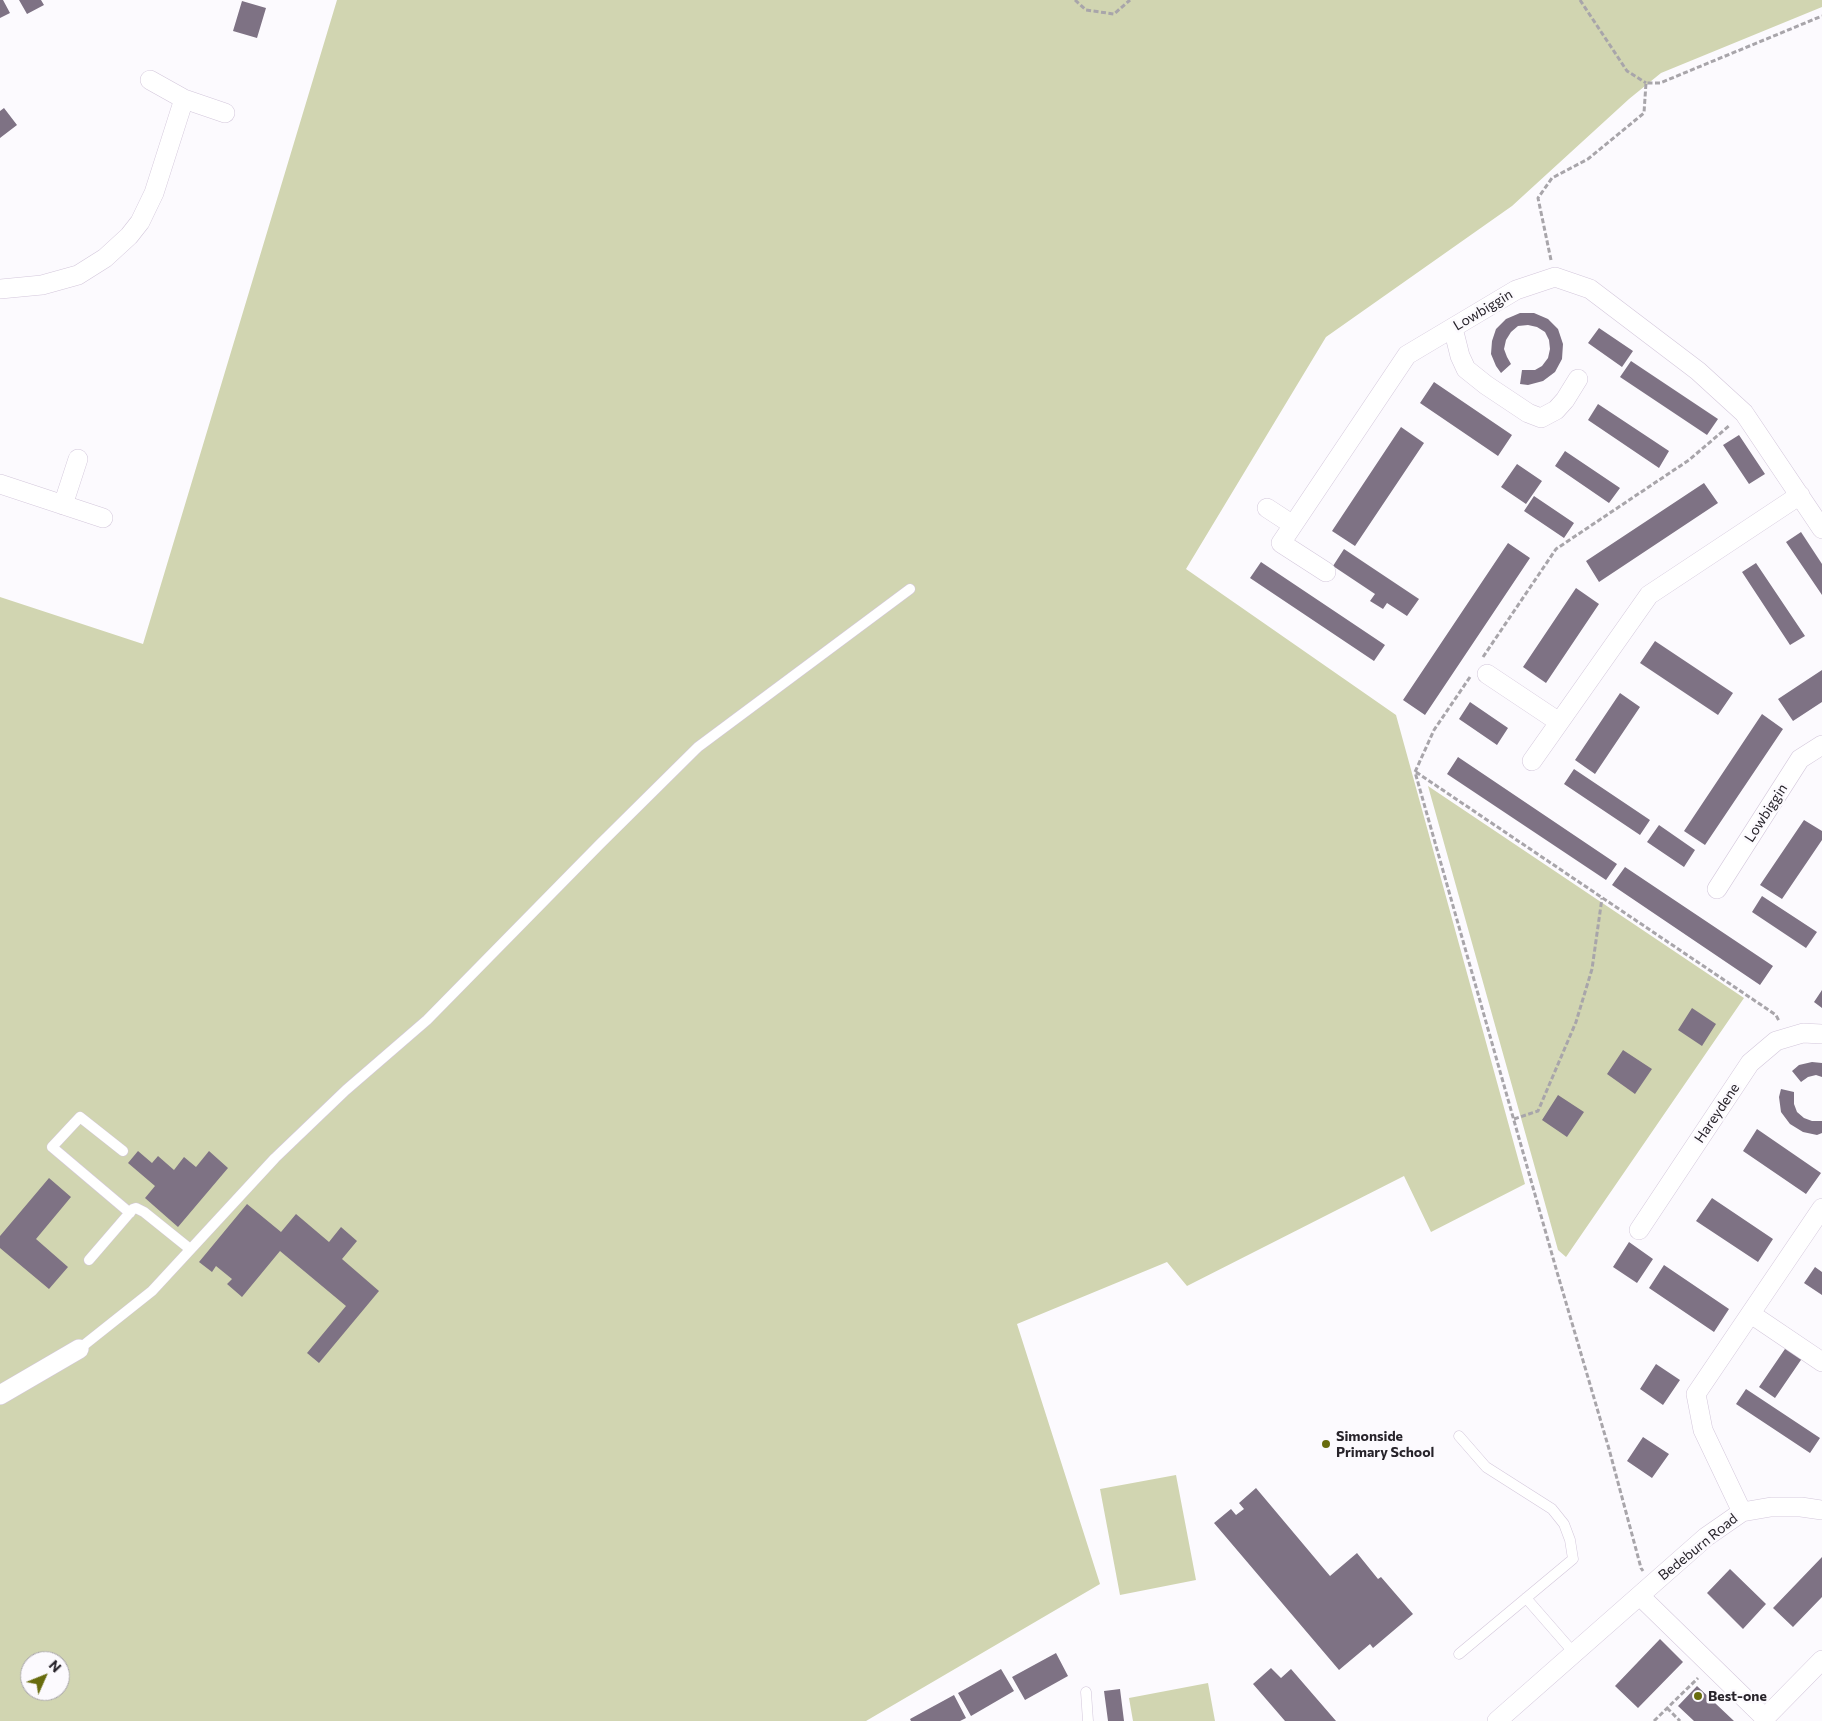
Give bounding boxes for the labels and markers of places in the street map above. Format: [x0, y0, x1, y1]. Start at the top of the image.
place label: Simonside Primary School [1336, 1428, 1434, 1460]
marker: Simonside Primary School [1320, 1438, 1332, 1450]
place label: Best-one [1708, 1688, 1767, 1704]
marker: Best-one [1692, 1690, 1704, 1702]

